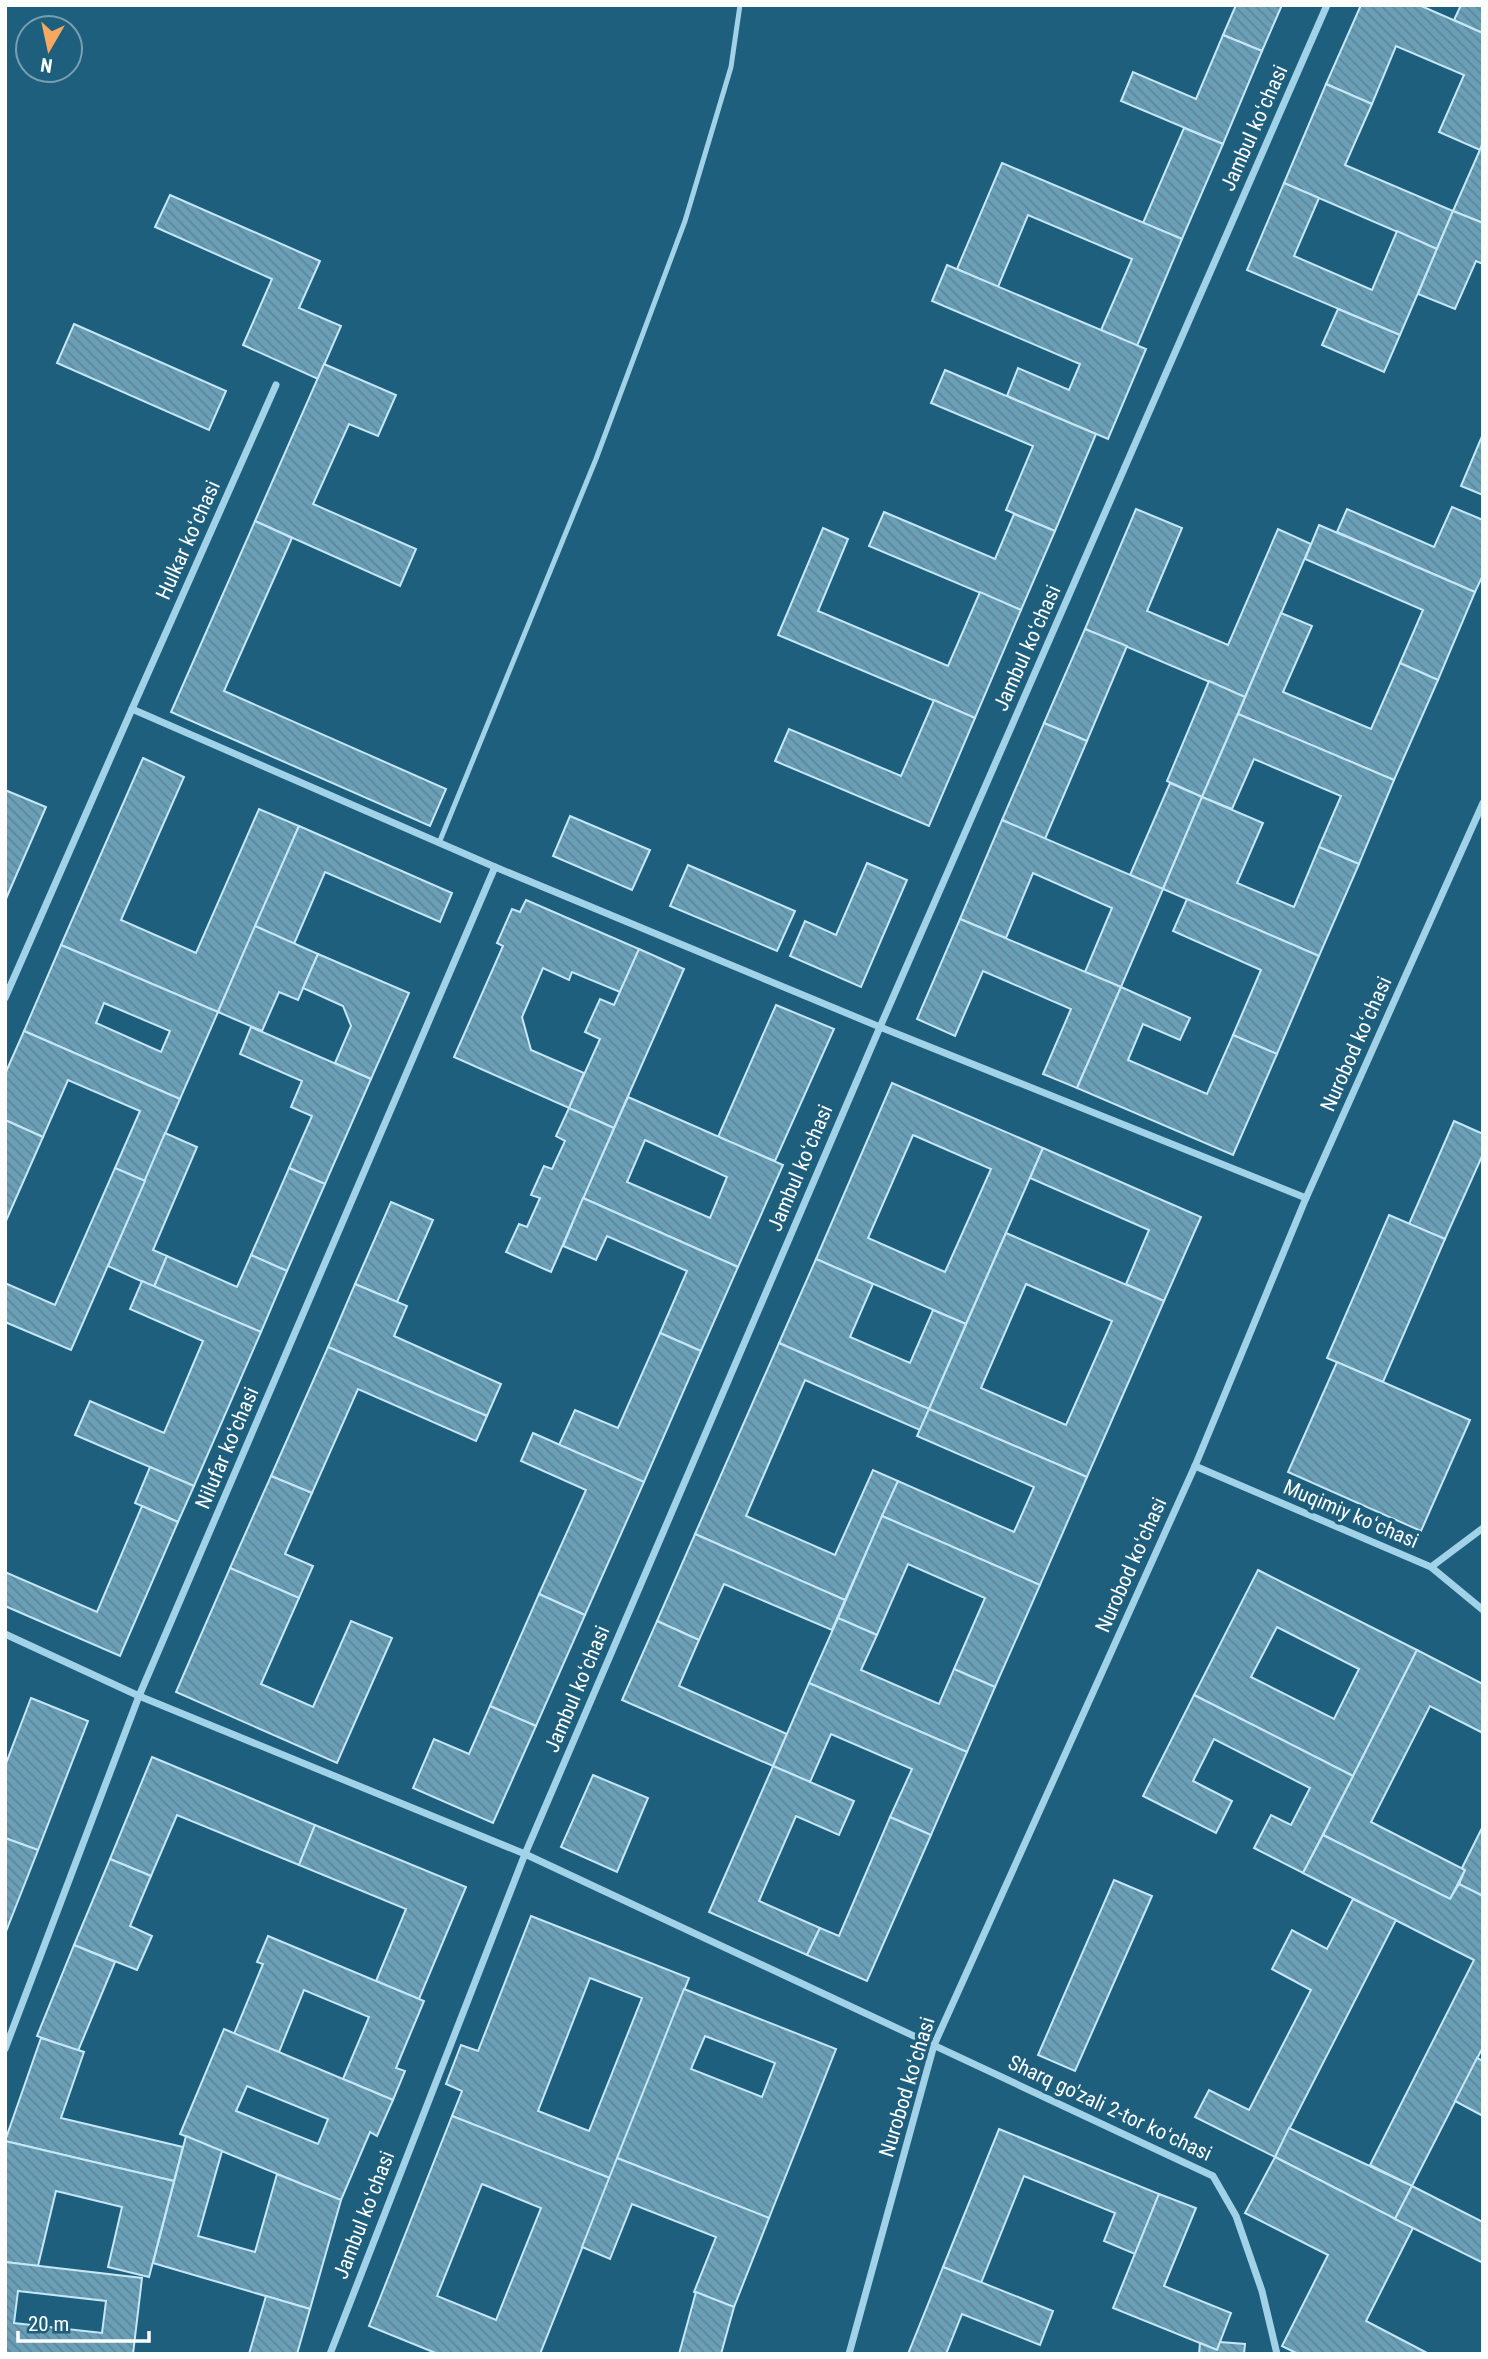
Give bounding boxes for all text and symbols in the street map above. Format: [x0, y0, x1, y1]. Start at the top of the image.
north arrow [14, 14, 84, 84]
text: N [39, 53, 54, 78]
street label: Jambul koʻchasi [1216, 61, 1292, 195]
street label: Hulkar koʻchasi [151, 477, 225, 603]
street label: Jambul koʻchasi [989, 581, 1065, 715]
street label: Nurobod koʻchasi [1316, 973, 1396, 1115]
street label: Jambul koʻchasi [763, 1101, 837, 1235]
street label: Nilufar koʻchasi [191, 1384, 263, 1512]
street label: Muqimiy koʻchasi [1280, 1475, 1422, 1553]
street label: Nurobod koʻchasi [1091, 1494, 1171, 1636]
street label: Jambul koʻchasi [540, 1622, 614, 1756]
street label: Nurobod koʻchasi [874, 2014, 940, 2160]
street label: Sharq go'zali 2-tor koʻchasi [1004, 2050, 1216, 2166]
street label: Jambul koʻchasi [329, 2148, 399, 2282]
scale bar [18, 2300, 149, 2344]
text: 20 m [28, 2312, 69, 2336]

